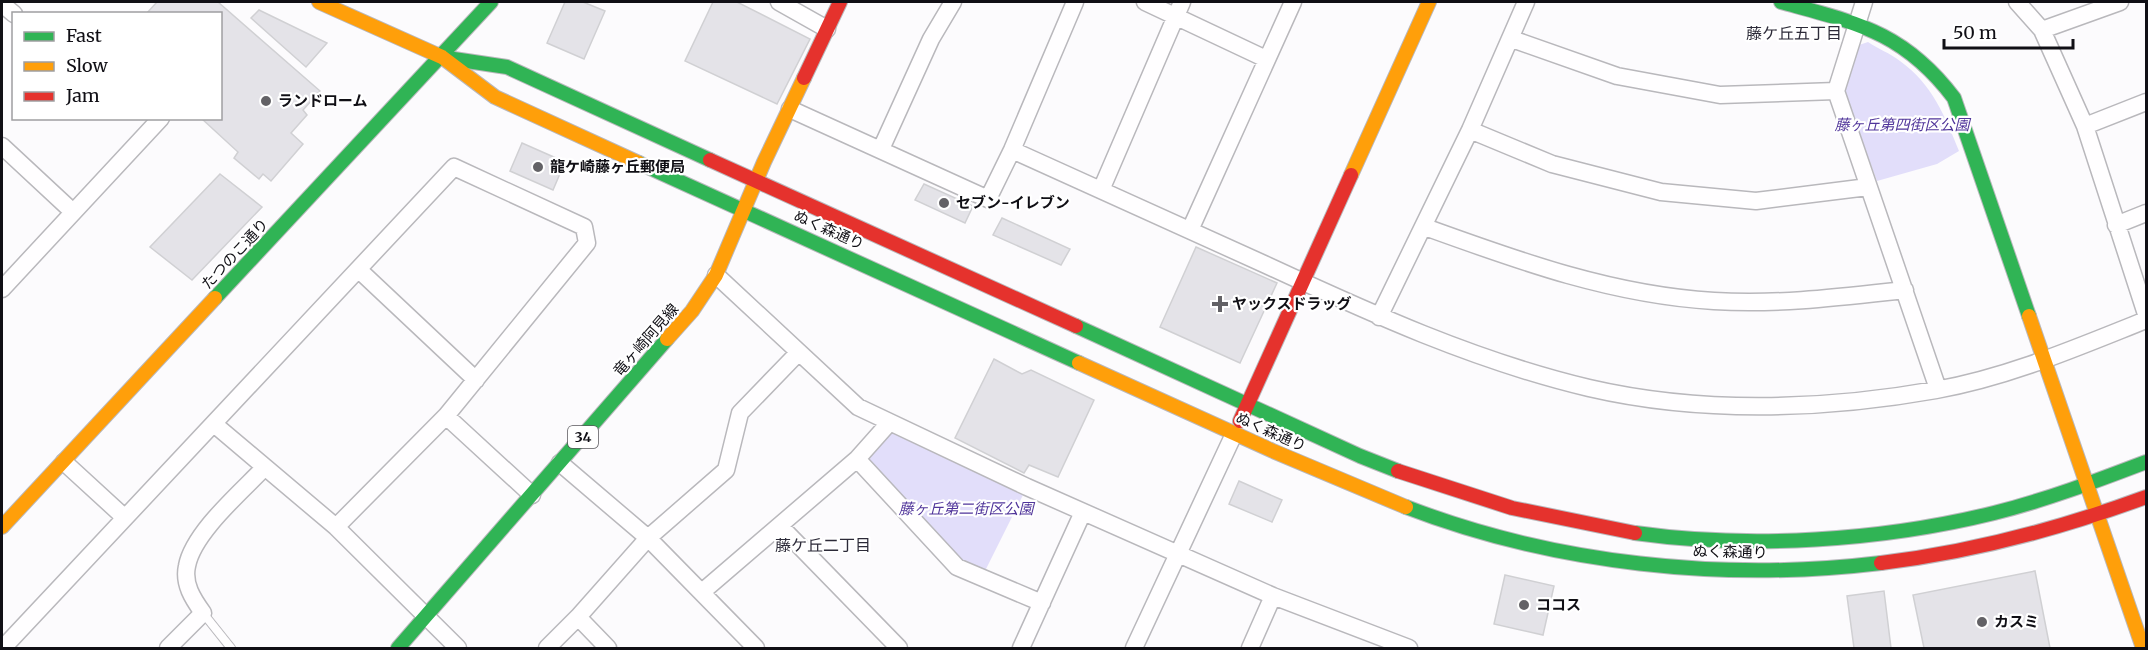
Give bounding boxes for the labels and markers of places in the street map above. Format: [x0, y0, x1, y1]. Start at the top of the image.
place label: ランドローム [278, 91, 368, 110]
marker: ランドローム [259, 94, 273, 108]
place label: 龍ケ崎藤ヶ丘郵便局 [550, 157, 685, 176]
marker: 龍ケ崎藤ヶ丘郵便局 [531, 160, 545, 174]
place label: セブン-イレブン [956, 193, 1070, 212]
marker: セブン-イレブン [937, 196, 951, 210]
place label: ヤックスドラッグ [1232, 294, 1352, 313]
marker: ヤックスドラッグ [1213, 297, 1227, 311]
place label: ココス [1536, 595, 1581, 614]
marker: ココス [1517, 598, 1531, 612]
place label: カスミ [1994, 612, 2039, 631]
marker: カスミ [1975, 615, 1989, 629]

